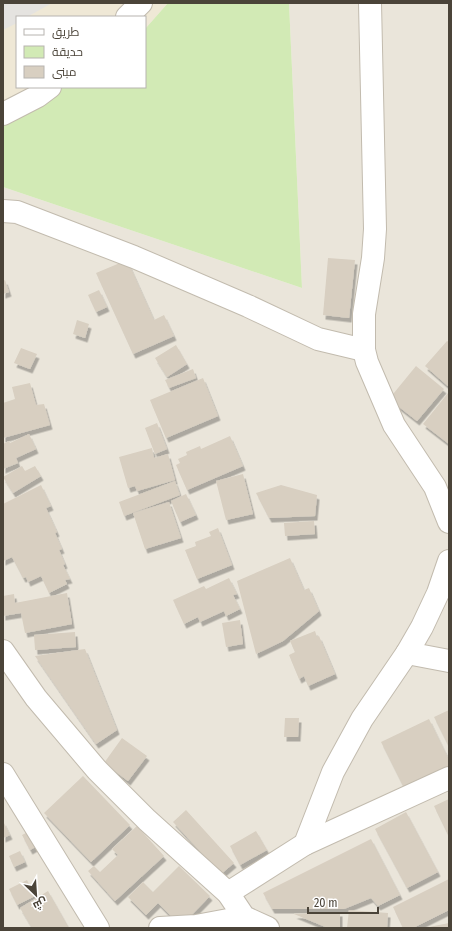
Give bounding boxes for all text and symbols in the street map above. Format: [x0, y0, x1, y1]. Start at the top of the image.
legend [16, 16, 146, 88]
text: طريق [52, 25, 80, 39]
text: حديقة [52, 45, 83, 59]
text: مبنى [52, 65, 77, 79]
north arrow [16, 875, 56, 915]
scale bar [308, 889, 378, 915]
text: ش [31, 895, 49, 912]
text: 20 m [314, 896, 338, 910]

